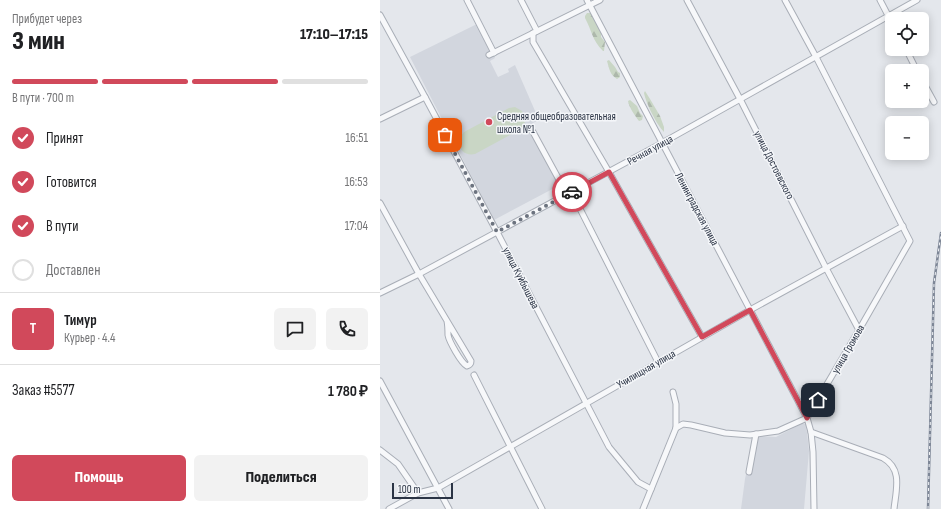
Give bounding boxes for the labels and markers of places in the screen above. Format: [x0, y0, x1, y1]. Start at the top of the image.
place label: Средняя общеобразовательная школа №1 [497, 110, 616, 136]
marker: Средняя общеобразовательная школа №1 [484, 117, 494, 127]
pin [428, 118, 462, 152]
pin [801, 383, 835, 417]

